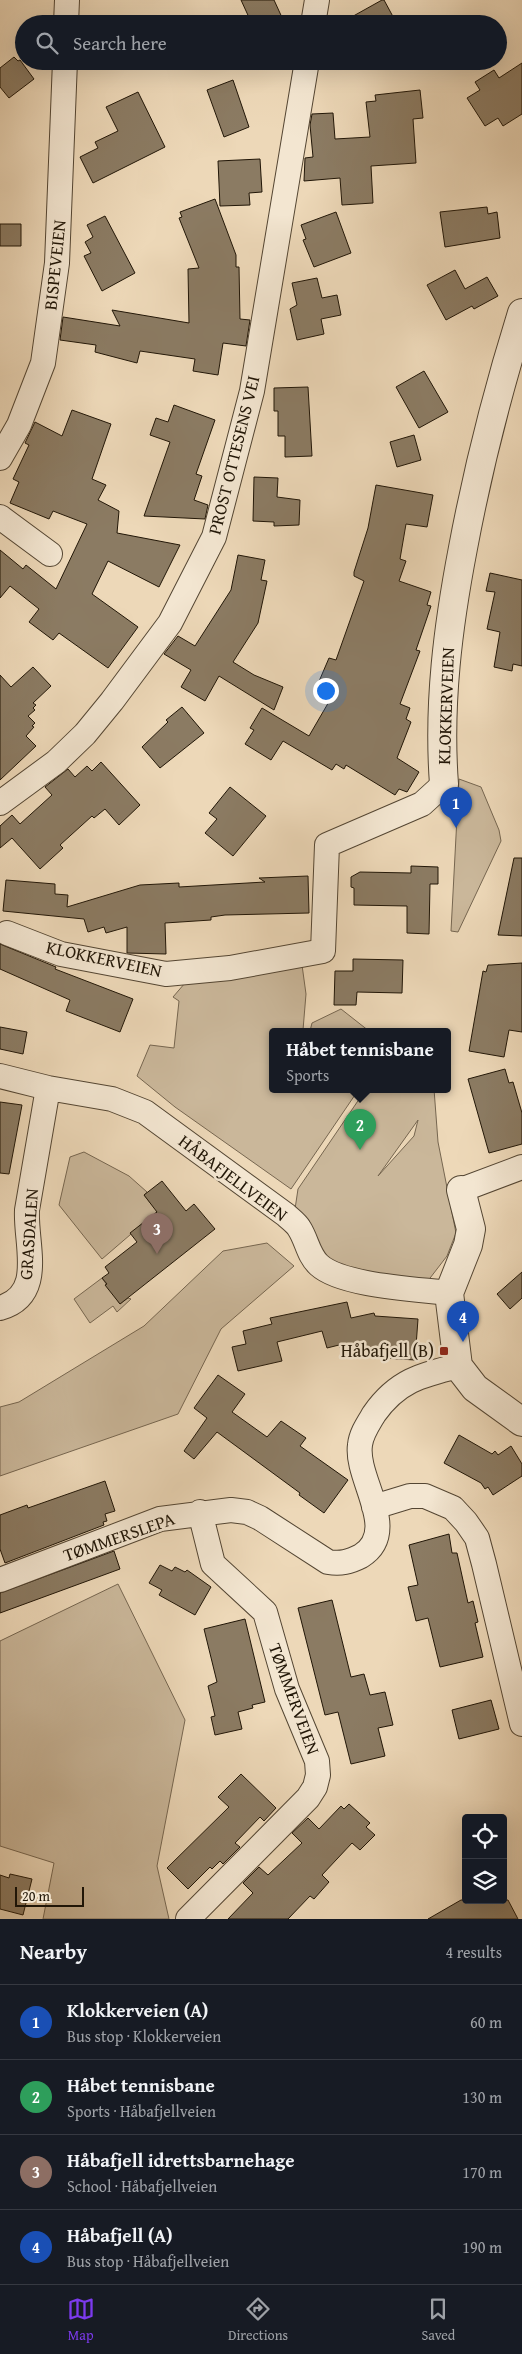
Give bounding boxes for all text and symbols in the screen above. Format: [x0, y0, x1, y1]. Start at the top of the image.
search box [15, 15, 507, 70]
icon: search [33, 29, 61, 57]
text: Search here [73, 29, 167, 57]
street label: BISPEVEIEN [36, 218, 73, 311]
street label: PROST OTTESENS VEI [201, 373, 266, 537]
street label: KLOKKERVEIEN [430, 646, 461, 765]
your location [313, 678, 339, 704]
pin: 1 [440, 787, 472, 828]
street label: KLOKKERVEIEN [44, 933, 165, 984]
popup [269, 1028, 451, 1093]
text: Håbet tennisbane [286, 1035, 434, 1063]
text: Sports [286, 1063, 329, 1087]
pin: 2 [344, 1109, 376, 1150]
street label: HÅBAFJELLVEIEN [173, 1127, 294, 1228]
street label: GRASDALEN [12, 1187, 45, 1281]
pin: 3 [141, 1213, 173, 1254]
pin: 4 [447, 1301, 479, 1342]
place label: Håbafjell (B) [341, 1337, 434, 1364]
marker: Håbafjell (B) [438, 1345, 450, 1357]
street label: TØMMERSLEPA [60, 1505, 178, 1568]
street label: TØMMERVEIEN [262, 1639, 327, 1758]
map controls [462, 1814, 507, 1904]
button: locate [462, 1814, 507, 1859]
button: layers [462, 1859, 507, 1904]
scale bar [15, 1884, 84, 1907]
text: 20 m [22, 1886, 50, 1906]
text: Nearby [20, 1936, 87, 1967]
text: 4 results [445, 1940, 502, 1964]
text: Klokkerveien (A) [67, 1996, 208, 2024]
text: 1 [32, 2010, 40, 2034]
text: 60 m [470, 2010, 502, 2034]
text: Bus stop · Klokkerveien [67, 2024, 221, 2048]
text: Håbet tennisbane [67, 2071, 215, 2099]
text: 2 [32, 2085, 40, 2109]
text: 130 m [462, 2085, 502, 2109]
text: Sports · Håbafjellveien [67, 2099, 216, 2123]
text: Håbafjell idrettsbarnehage [67, 2146, 294, 2174]
text: 3 [32, 2160, 40, 2184]
text: 170 m [462, 2160, 502, 2184]
text: School · Håbafjellveien [67, 2174, 217, 2198]
text: Håbafjell (A) [67, 2221, 173, 2249]
text: 4 [32, 2235, 40, 2259]
text: 190 m [462, 2235, 502, 2259]
text: Bus stop · Håbafjellveien [67, 2249, 229, 2273]
tab: Map [67, 2295, 95, 2345]
tab: Directions [228, 2295, 288, 2345]
tab: Saved [421, 2295, 455, 2345]

